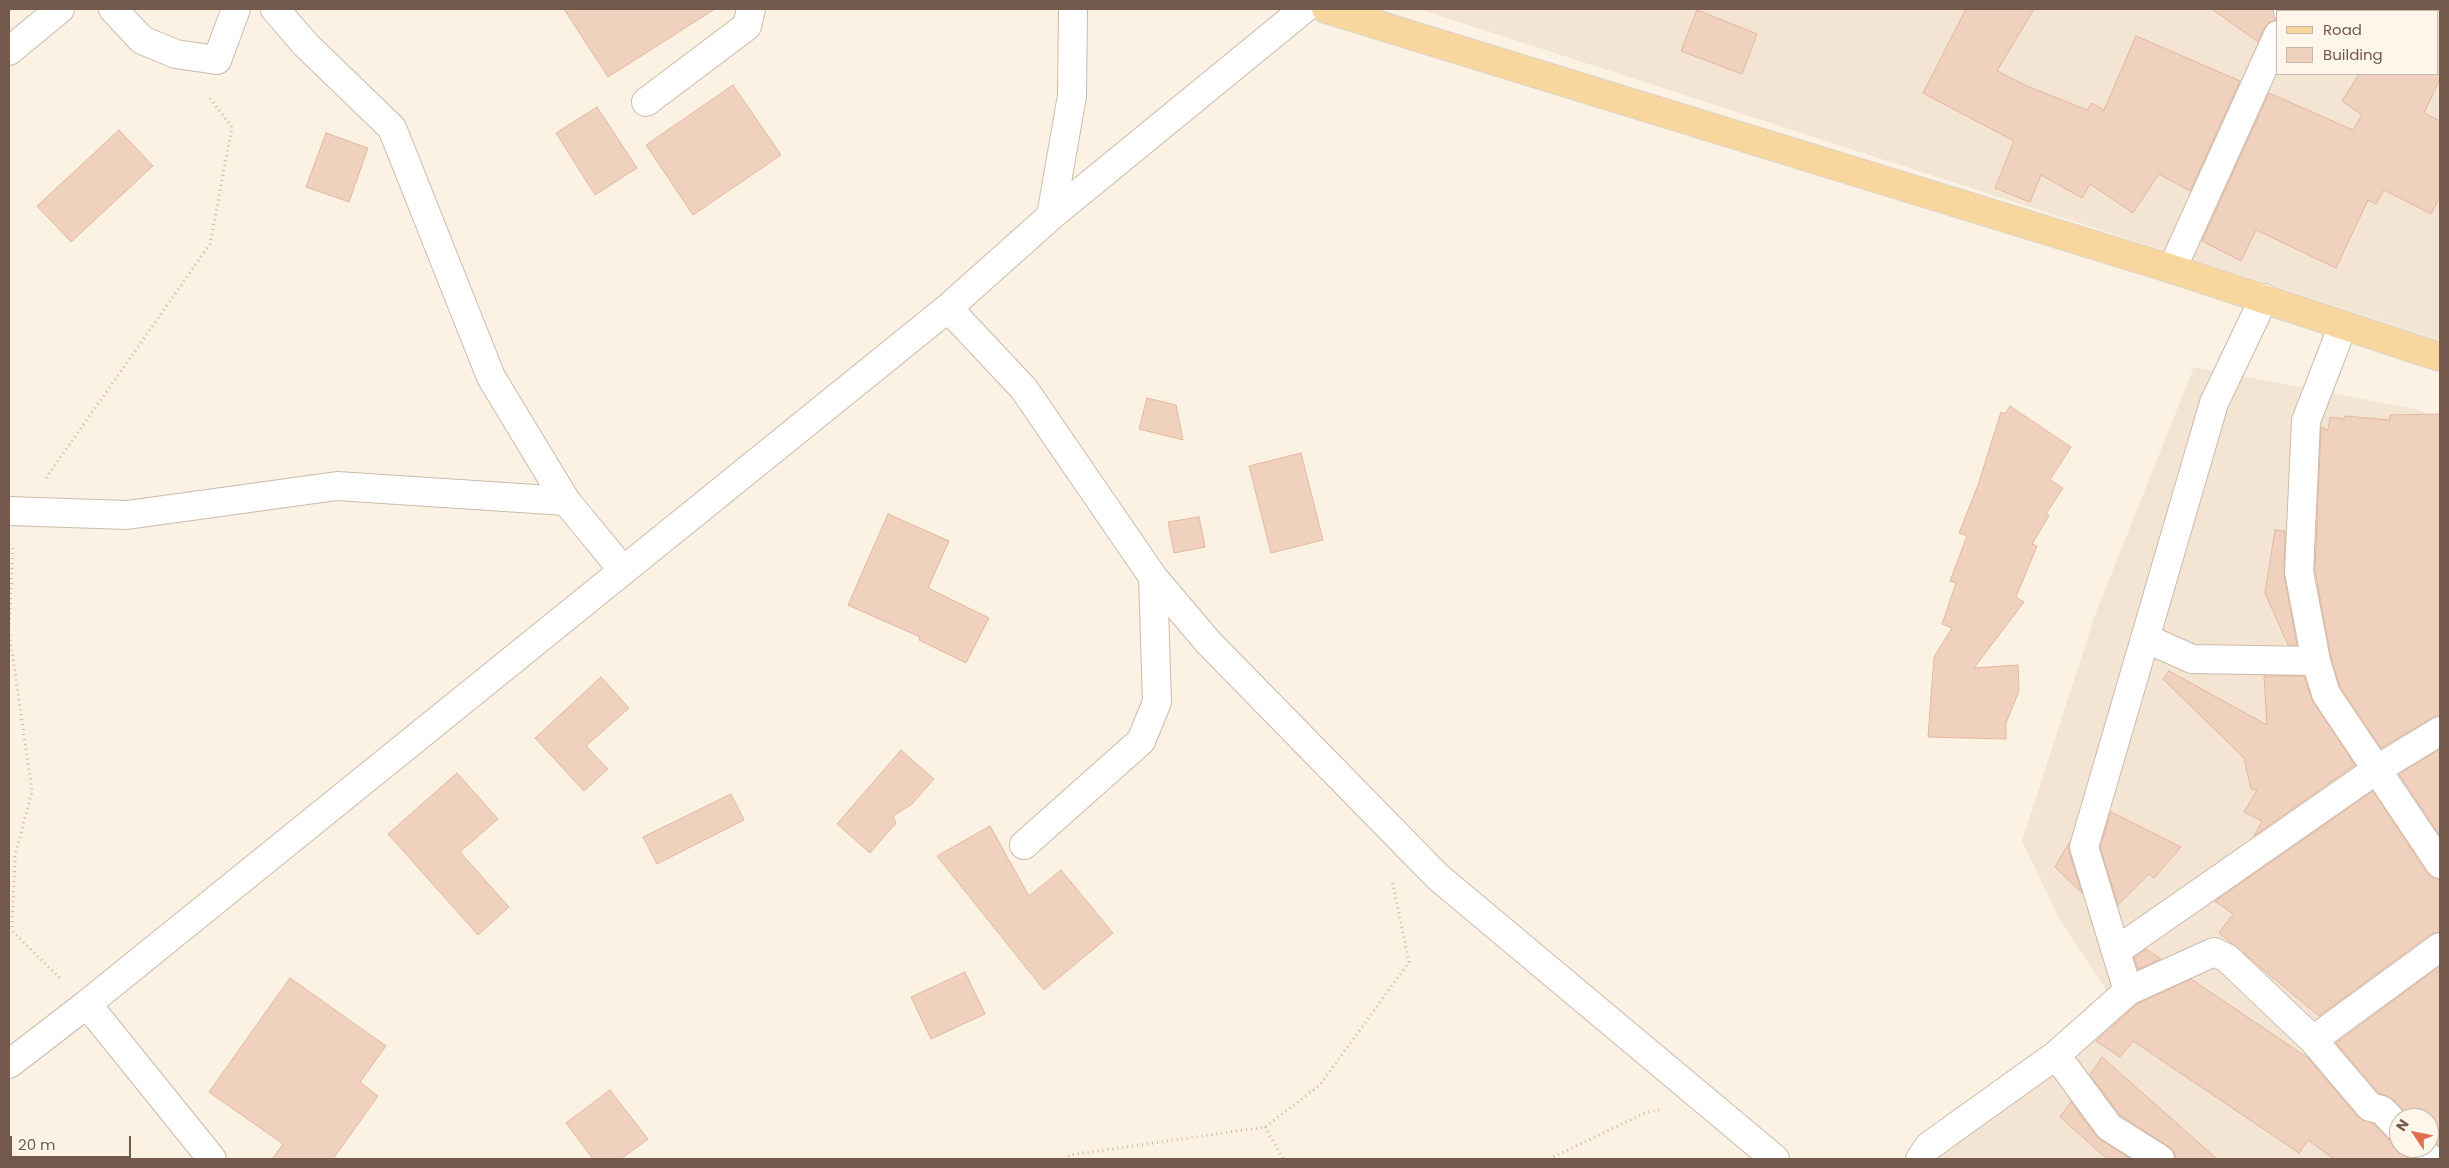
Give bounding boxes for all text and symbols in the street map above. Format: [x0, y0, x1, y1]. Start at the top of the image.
legend [2276, 10, 2439, 75]
text: Road [2323, 19, 2362, 40]
text: Building [2323, 44, 2383, 65]
north arrow [2389, 1108, 2439, 1158]
text: N [2391, 1115, 2414, 1135]
scale bar [12, 1126, 134, 1158]
text: 20 m [18, 1134, 56, 1155]

